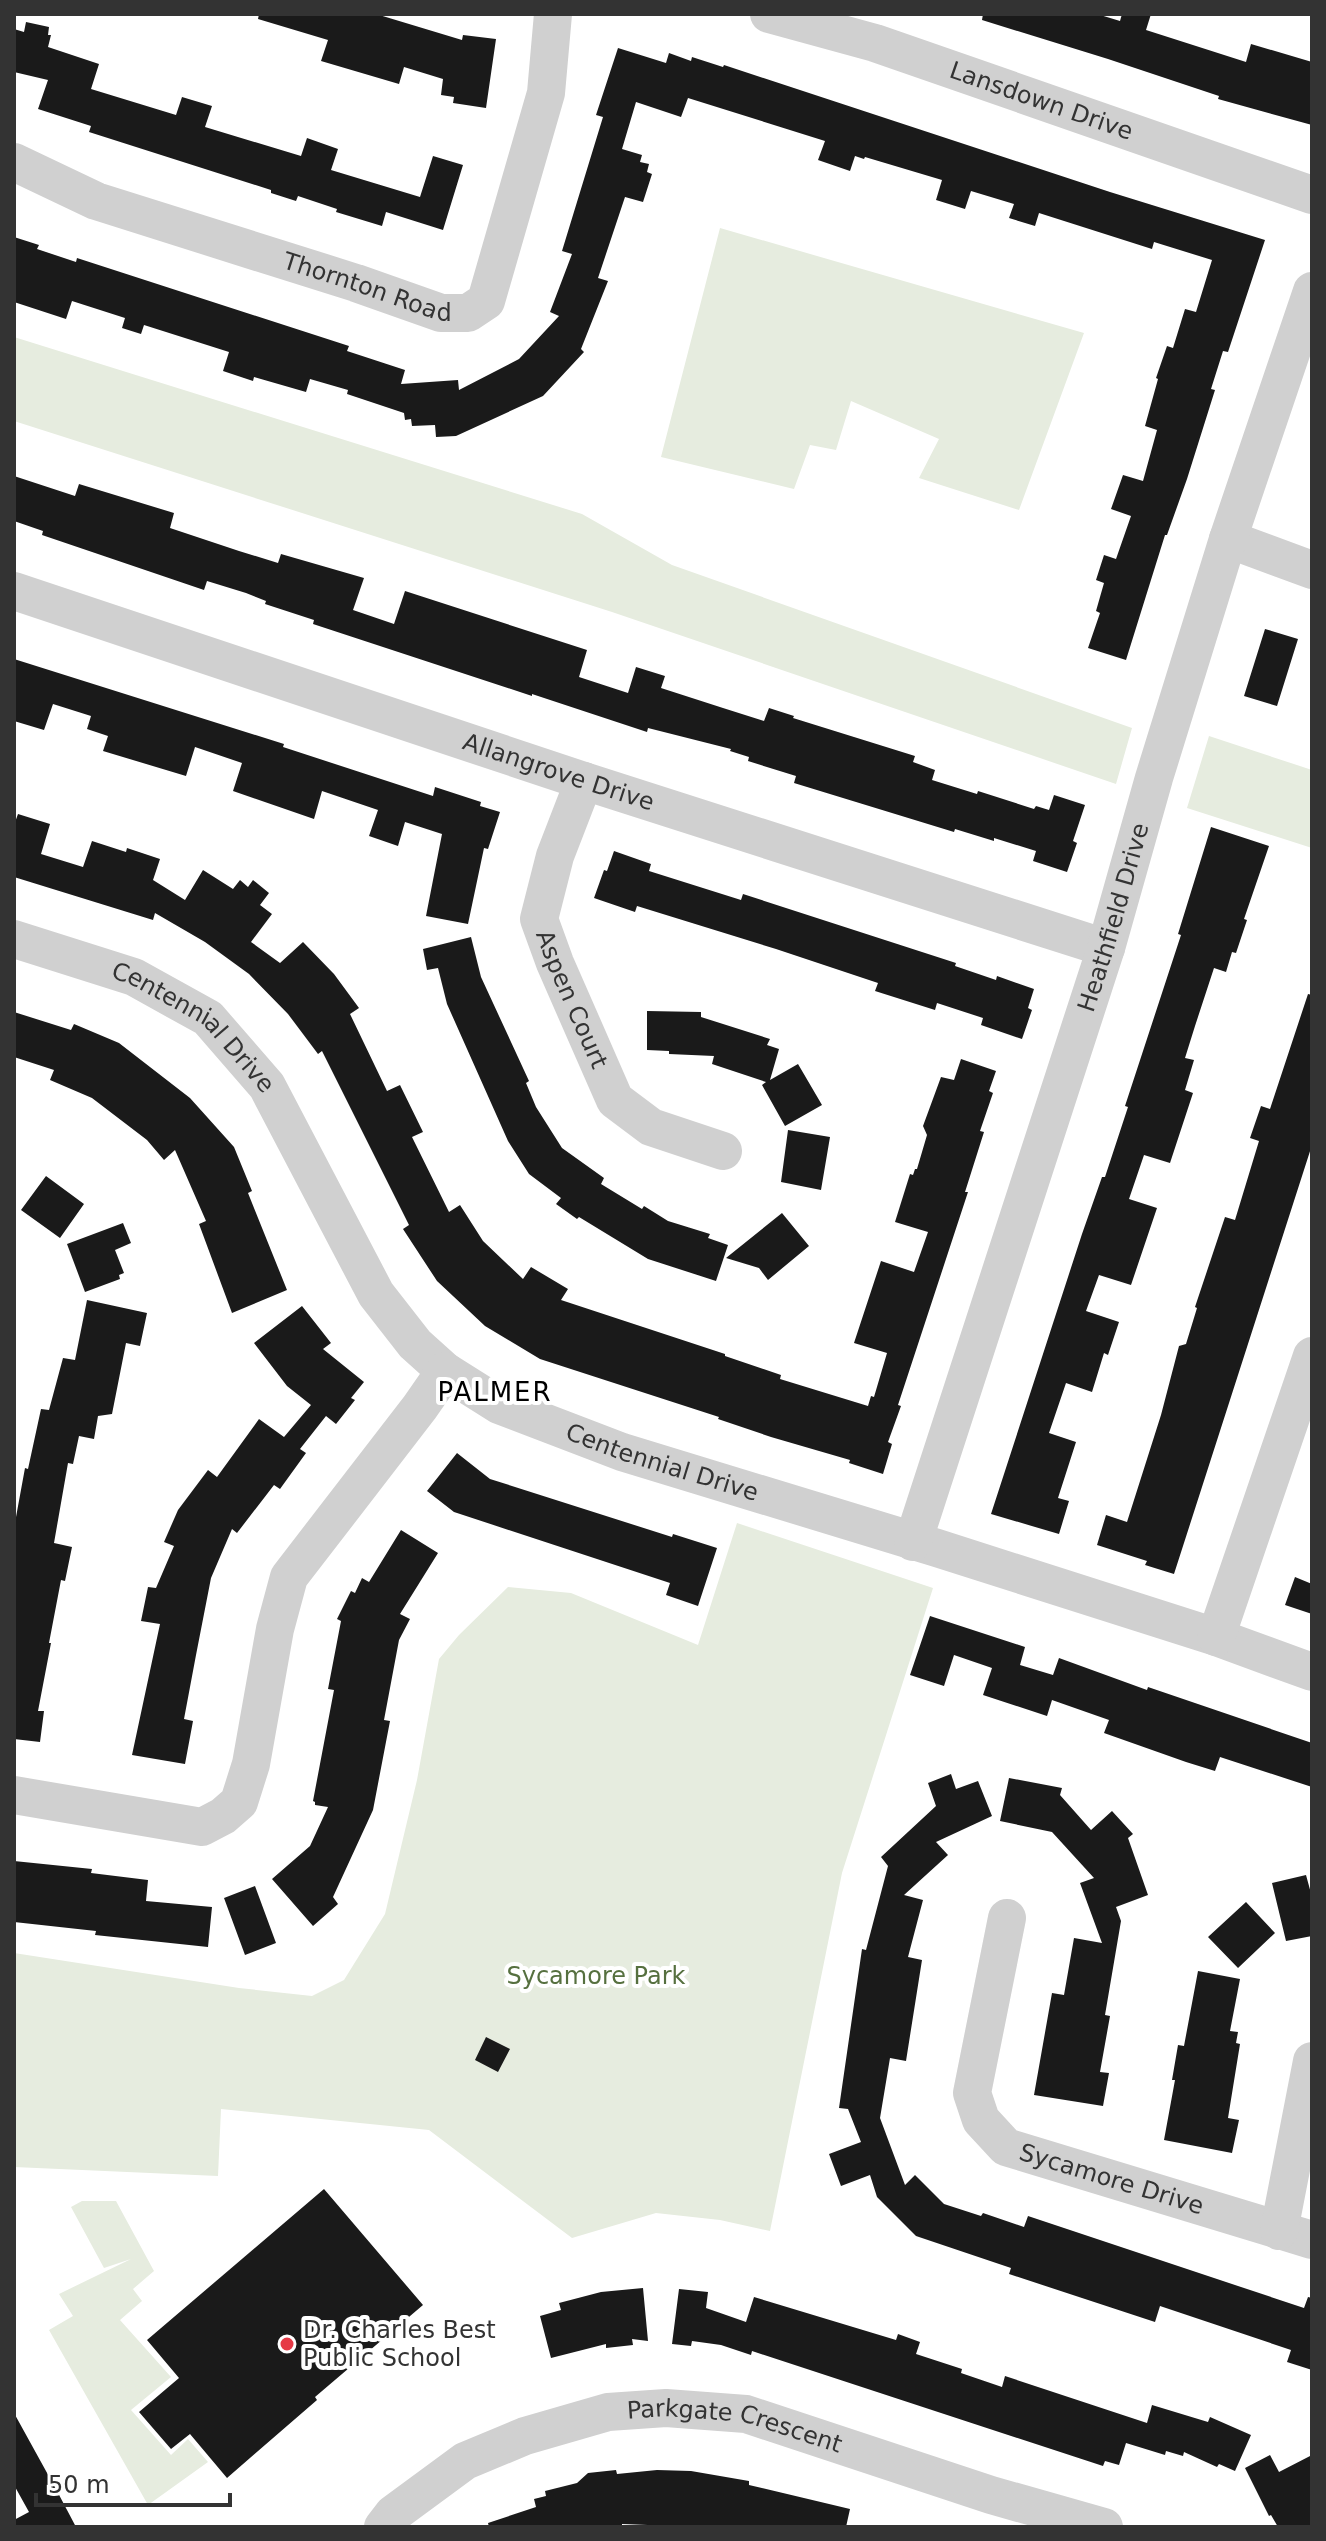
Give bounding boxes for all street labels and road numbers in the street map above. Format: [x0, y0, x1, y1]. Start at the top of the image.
street label: Lansdown Drive [946, 56, 1137, 146]
street label: Thornton Road [279, 247, 452, 327]
street label: Allangrove Drive [459, 728, 658, 817]
street label: Heathfield Drive [1072, 820, 1155, 1015]
street label: Aspen Court [530, 926, 613, 1073]
street label: Centennial Drive [108, 957, 280, 1098]
street label: Centennial Drive [562, 1418, 762, 1507]
street label: Sycamore Drive [1016, 2138, 1207, 2220]
street label: Parkgate Crescent [626, 2394, 846, 2459]

